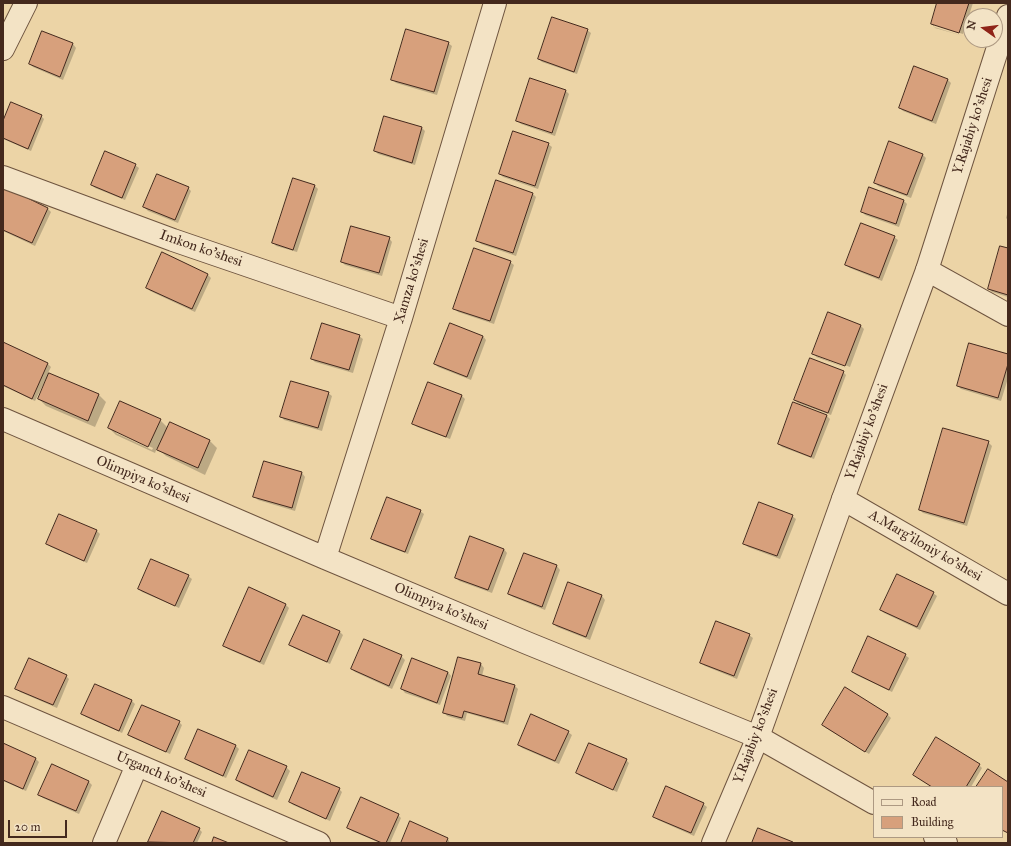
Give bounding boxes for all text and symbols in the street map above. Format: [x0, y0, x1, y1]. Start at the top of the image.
north arrow [963, 8, 1003, 48]
text: N [964, 19, 979, 31]
street label: Y.Rajabiy ko'shesi [949, 75, 997, 177]
street label: Imkon ko'shesi [157, 227, 245, 271]
street label: Xamza ko'shesi [391, 236, 433, 326]
street label: Y.Rajabiy ko'shesi [842, 382, 892, 482]
street label: Olimpiya ko'shesi [93, 453, 193, 507]
street label: A.Marg'iloniy ko'shesi [865, 507, 985, 585]
street label: Olimpiya ko'shesi [391, 580, 491, 634]
street label: Y.Rajabiy ko'shesi [730, 686, 782, 786]
street label: Urganch ko'shesi [113, 748, 209, 802]
legend [873, 786, 1003, 838]
text: Road [911, 795, 937, 809]
scale bar [10, 812, 69, 838]
text: Building [911, 815, 953, 829]
text: 20 m [15, 820, 41, 834]

